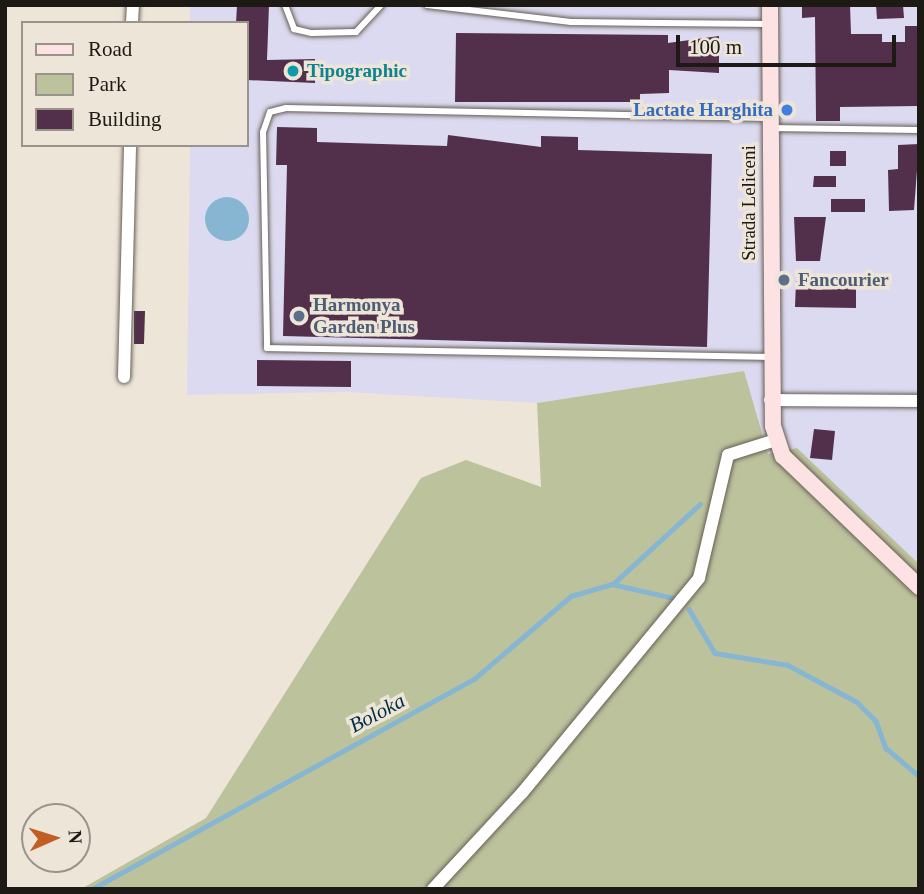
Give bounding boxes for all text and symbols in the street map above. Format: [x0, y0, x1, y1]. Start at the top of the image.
legend [21, 21, 248, 147]
scale bar [679, 21, 900, 65]
text: 100 m [689, 35, 742, 59]
text: Road [88, 37, 132, 61]
place label: Tipographic [307, 60, 407, 82]
marker: Tipographic [285, 63, 301, 79]
text: Park [88, 72, 127, 96]
place label: Lactate Harghita [633, 99, 773, 121]
marker: Lactate Harghita [779, 102, 795, 118]
text: Building [88, 107, 162, 131]
street label: Strada Leliceni [738, 145, 760, 261]
place label: Fancourier [798, 269, 889, 291]
marker: Fancourier [776, 272, 792, 288]
place label: Harmonya Garden Plus [313, 294, 415, 338]
marker: Harmonya Garden Plus [291, 308, 307, 324]
water label: Boloka [345, 688, 409, 738]
north arrow [21, 803, 91, 873]
text: N [65, 830, 86, 844]

